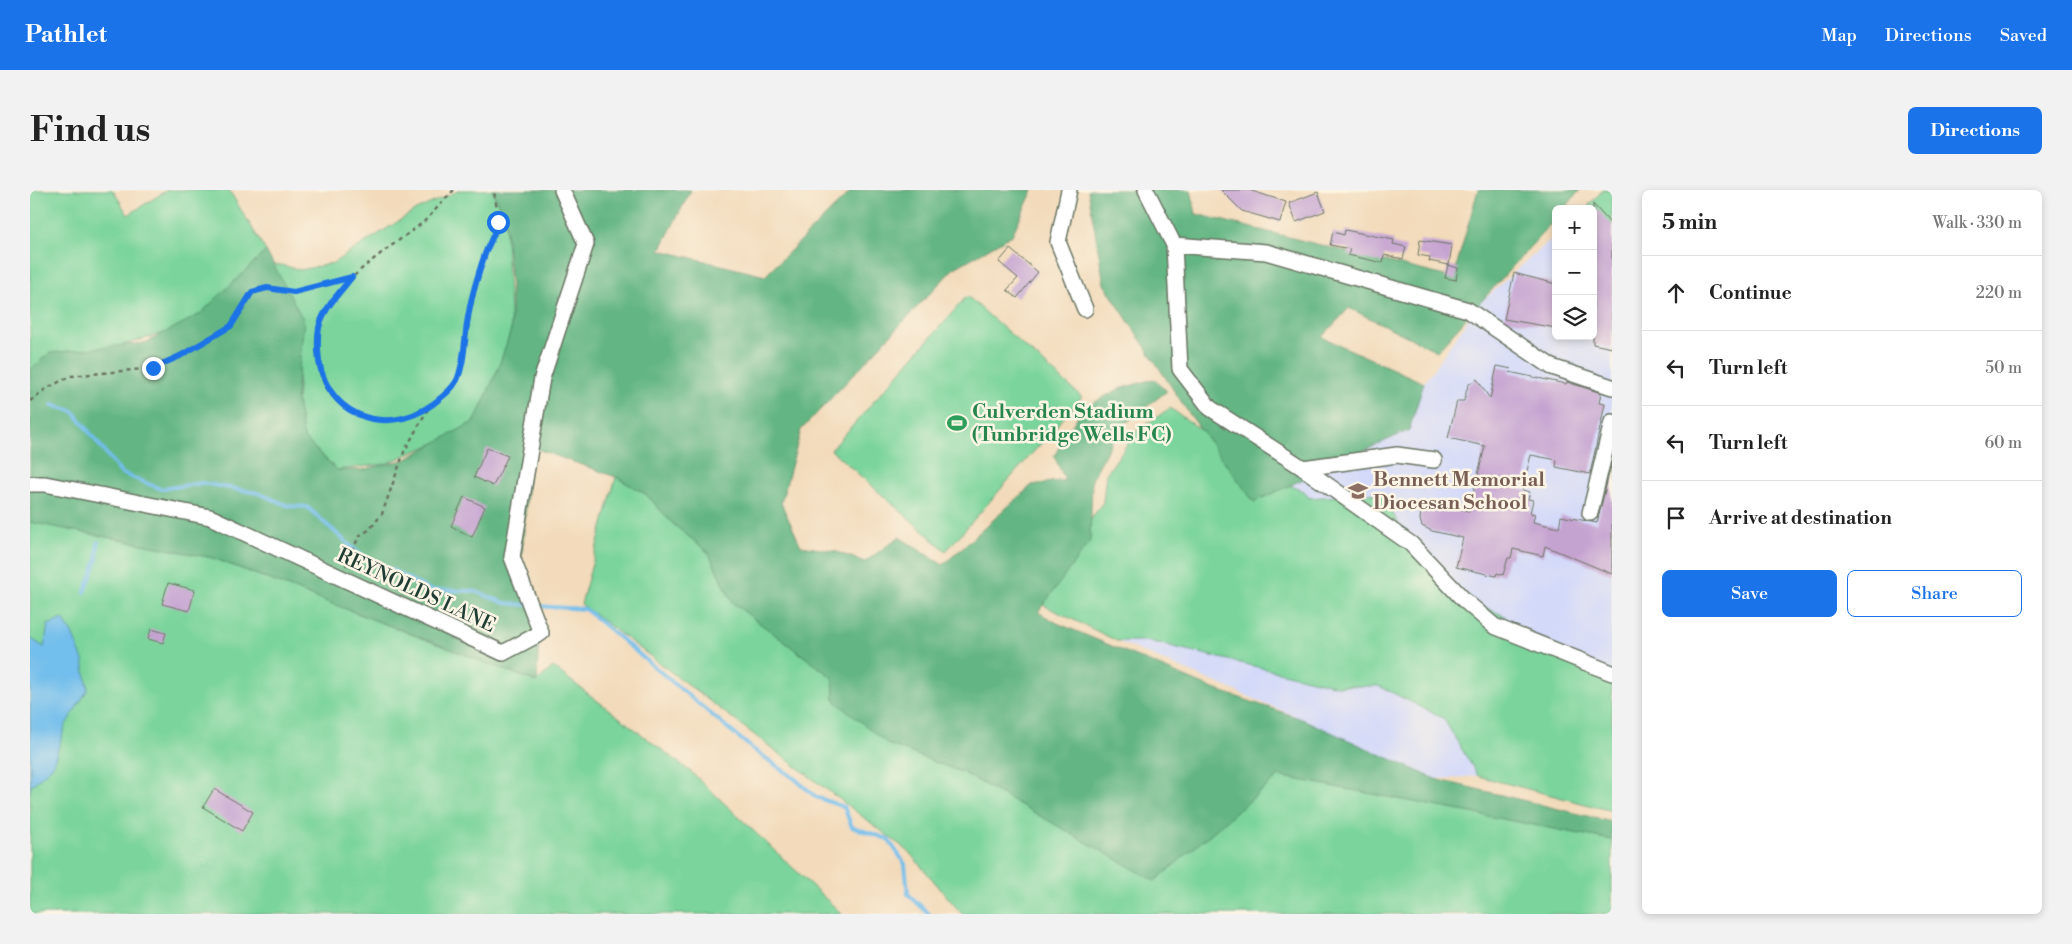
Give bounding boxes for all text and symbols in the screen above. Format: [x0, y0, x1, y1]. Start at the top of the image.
text: Pathlet [25, 20, 107, 50]
text: Map [1821, 24, 1857, 47]
text: Directions [1885, 24, 1972, 47]
text: Saved [2000, 24, 2047, 47]
button: Directions [1908, 107, 2042, 154]
text: Find us [30, 109, 150, 152]
map controls [1552, 205, 1597, 340]
button: + [1552, 205, 1597, 250]
text: 5 min [1662, 210, 1717, 236]
route start [487, 211, 510, 234]
text: Walk · 330 m [1932, 213, 2022, 233]
button: − [1552, 250, 1597, 295]
icon: ahead [1662, 279, 1690, 307]
text: Continue [1709, 281, 1792, 305]
text: 220 m [1976, 283, 2022, 303]
button: layers [1552, 295, 1597, 340]
icon: left [1662, 354, 1690, 382]
text: Turn left [1709, 356, 1788, 380]
route end [142, 357, 165, 380]
text: 50 m [1985, 358, 2022, 378]
place label: Culverden Stadium (Tunbridge Wells FC) [972, 400, 1171, 448]
sports icon: Culverden Stadium (Tunbridge Wells FC) [946, 412, 968, 434]
icon: left [1662, 429, 1690, 457]
text: Turn left [1709, 431, 1788, 455]
text: 60 m [1984, 433, 2022, 453]
place label: Bennett Memorial Diocesan School [1373, 468, 1545, 516]
school or university icon: Bennett Memorial Diocesan School [1347, 480, 1369, 502]
icon: arrive [1662, 504, 1690, 532]
text: Arrive at destination [1709, 506, 1892, 530]
street label: REYNOLDS LANE [333, 543, 499, 639]
button: Save [1662, 570, 1837, 617]
button: Share [1847, 570, 2022, 617]

